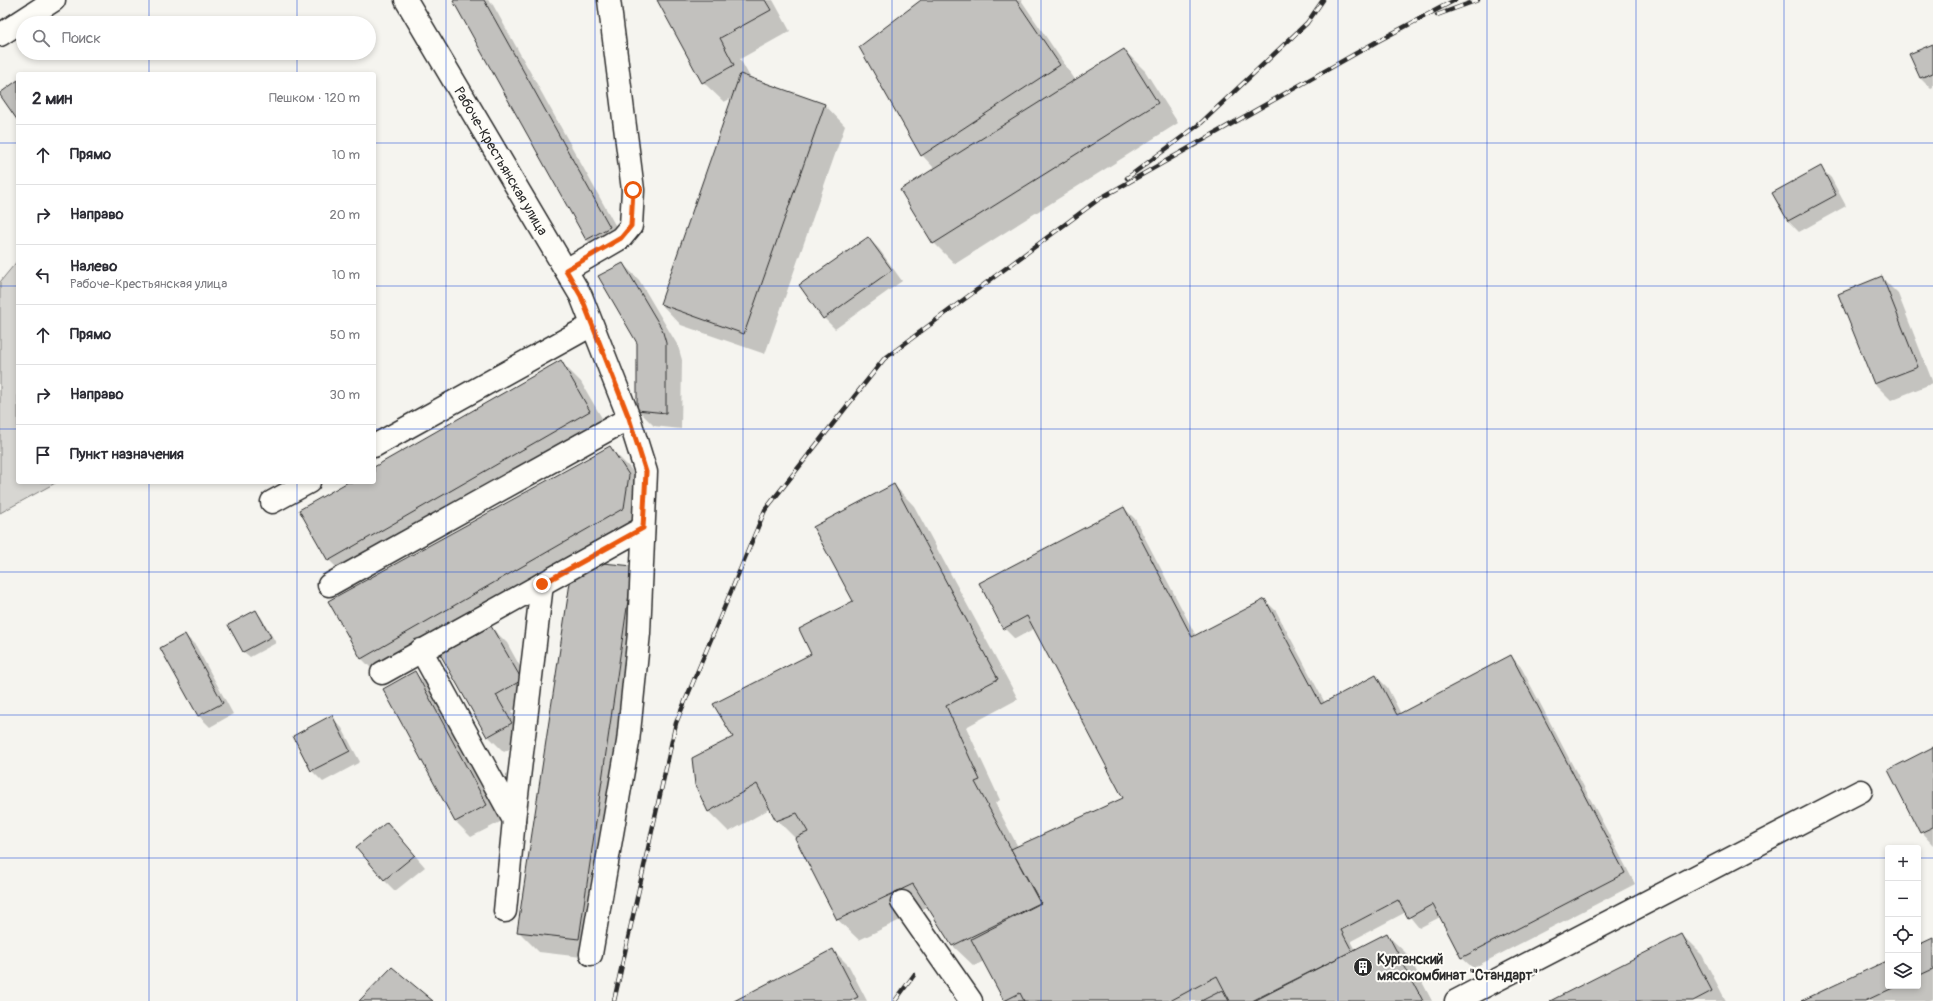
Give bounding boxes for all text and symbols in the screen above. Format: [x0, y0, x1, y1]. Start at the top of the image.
search box [16, 16, 376, 60]
icon: search [30, 27, 52, 49]
text: Поиск [62, 29, 101, 48]
street label: Рабоче-Крестьянская улица [450, 84, 551, 238]
text: 2 мин [32, 88, 72, 109]
text: Пешком · 120 m [269, 90, 360, 106]
icon: ahead [32, 144, 54, 166]
text: Прямо [70, 145, 111, 164]
text: 10 m [332, 147, 360, 163]
route start [624, 181, 642, 199]
icon: right [32, 204, 54, 226]
text: Направо [70, 205, 124, 224]
text: 20 m [329, 207, 360, 223]
text: Налево [70, 257, 117, 276]
icon: left [32, 264, 54, 286]
text: 10 m [332, 267, 360, 283]
text: Рабоче-Крестьянская улица [70, 276, 227, 292]
icon: ahead [32, 324, 54, 346]
text: Прямо [70, 325, 111, 344]
text: 50 m [330, 327, 360, 343]
icon: right [32, 384, 54, 406]
text: Направо [70, 385, 124, 404]
text: 30 m [330, 387, 360, 403]
icon: arrive [32, 444, 54, 466]
text: Пункт назначения [70, 445, 184, 464]
route end [533, 575, 551, 593]
map controls [1885, 845, 1921, 989]
button: + [1885, 845, 1921, 881]
button: − [1885, 881, 1921, 917]
button: locate [1885, 917, 1921, 953]
place label: Курганский мясокомбинат "Стандарт" [1377, 951, 1538, 984]
button: layers [1885, 953, 1921, 989]
building icon: Курганский мясокомбинат "Стандарт" [1352, 956, 1374, 978]

